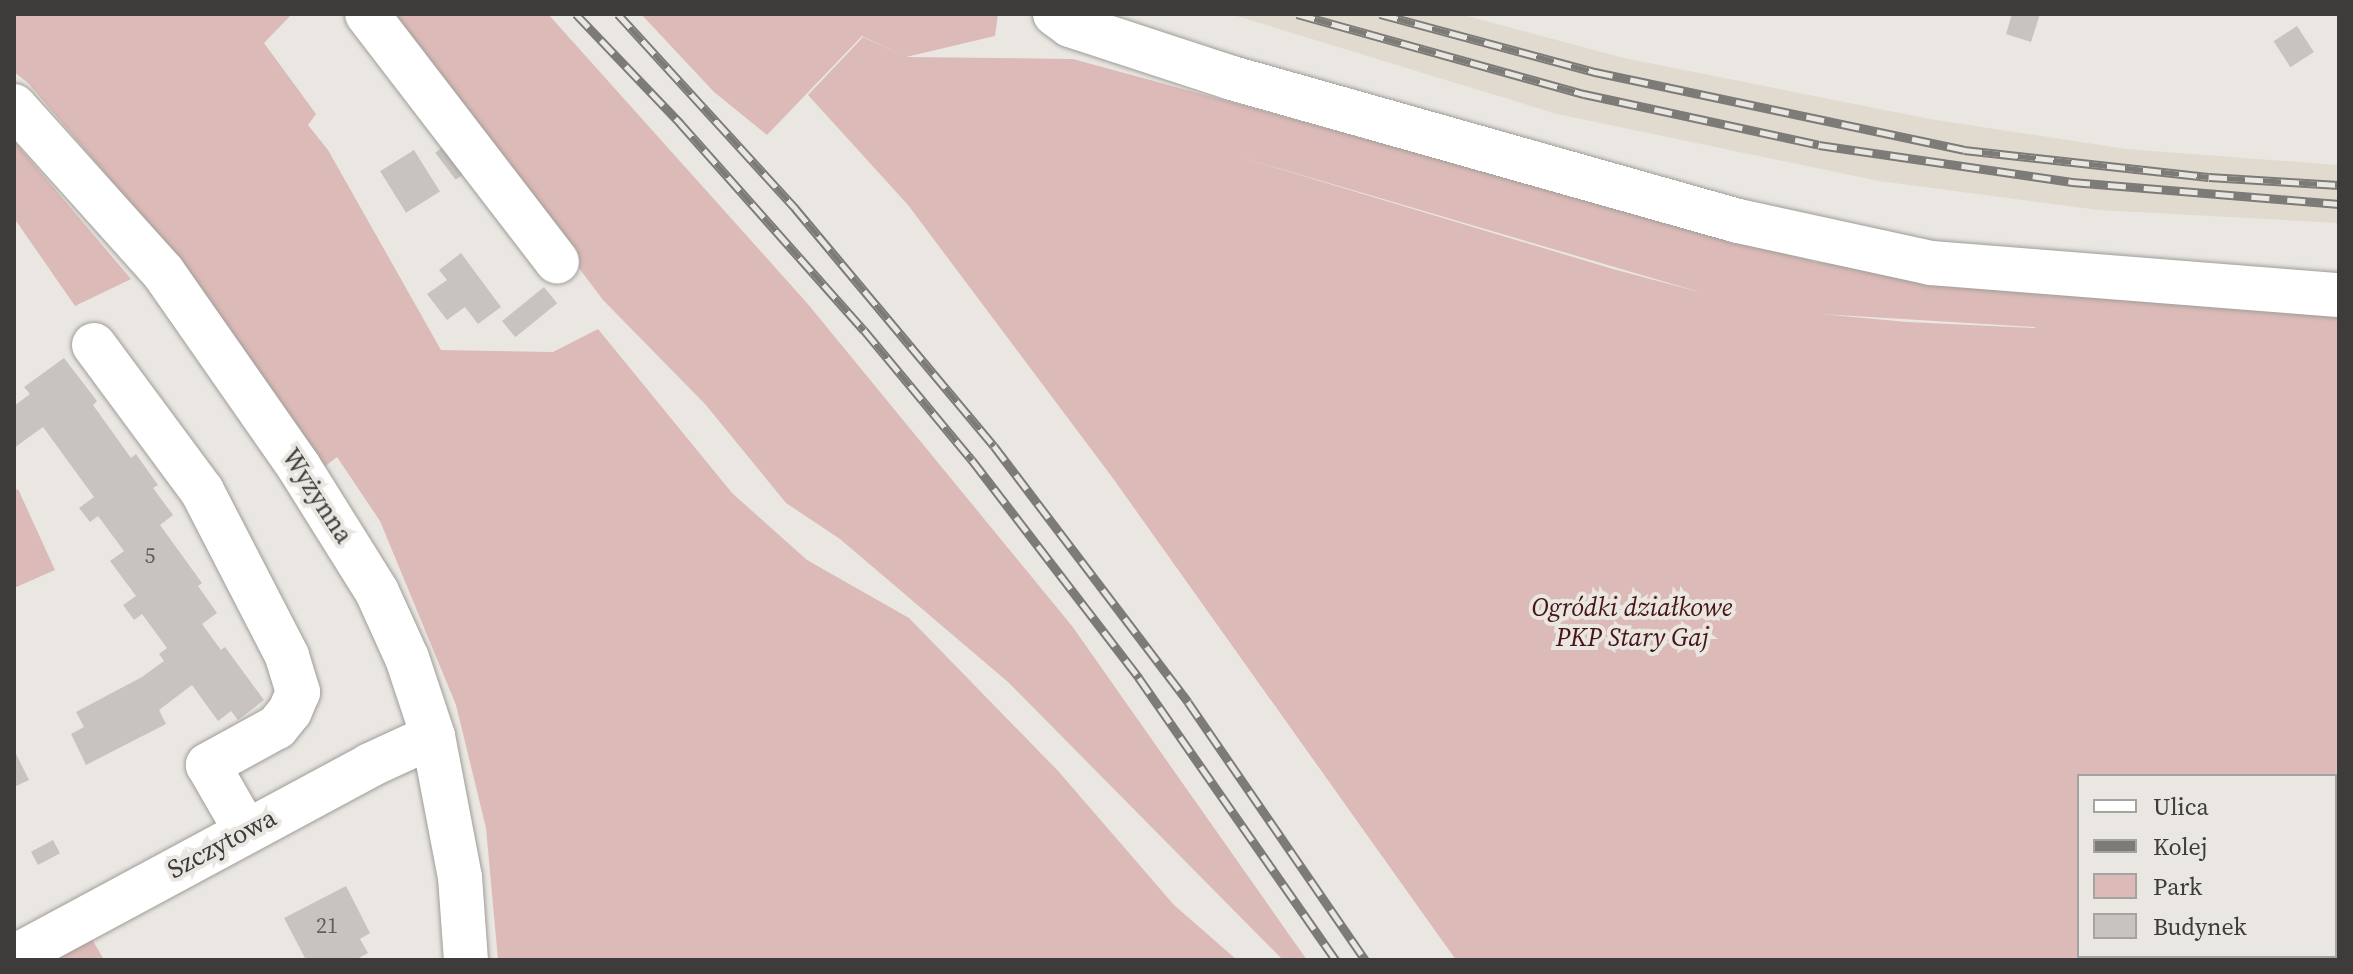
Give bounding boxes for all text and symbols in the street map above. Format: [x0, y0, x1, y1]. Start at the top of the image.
street label: Wyżynna [275, 443, 359, 549]
house number: 5 [145, 543, 155, 569]
park label: Ogródki działkowe PKP Stary Gaj [1532, 592, 1732, 654]
legend [2077, 774, 2337, 958]
text: Ulica [2153, 790, 2209, 823]
street label: Szczytowa [162, 802, 282, 886]
text: Kolej [2153, 830, 2208, 863]
text: Park [2153, 870, 2202, 903]
text: Budynek [2153, 910, 2247, 943]
house number: 21 [316, 913, 338, 939]

